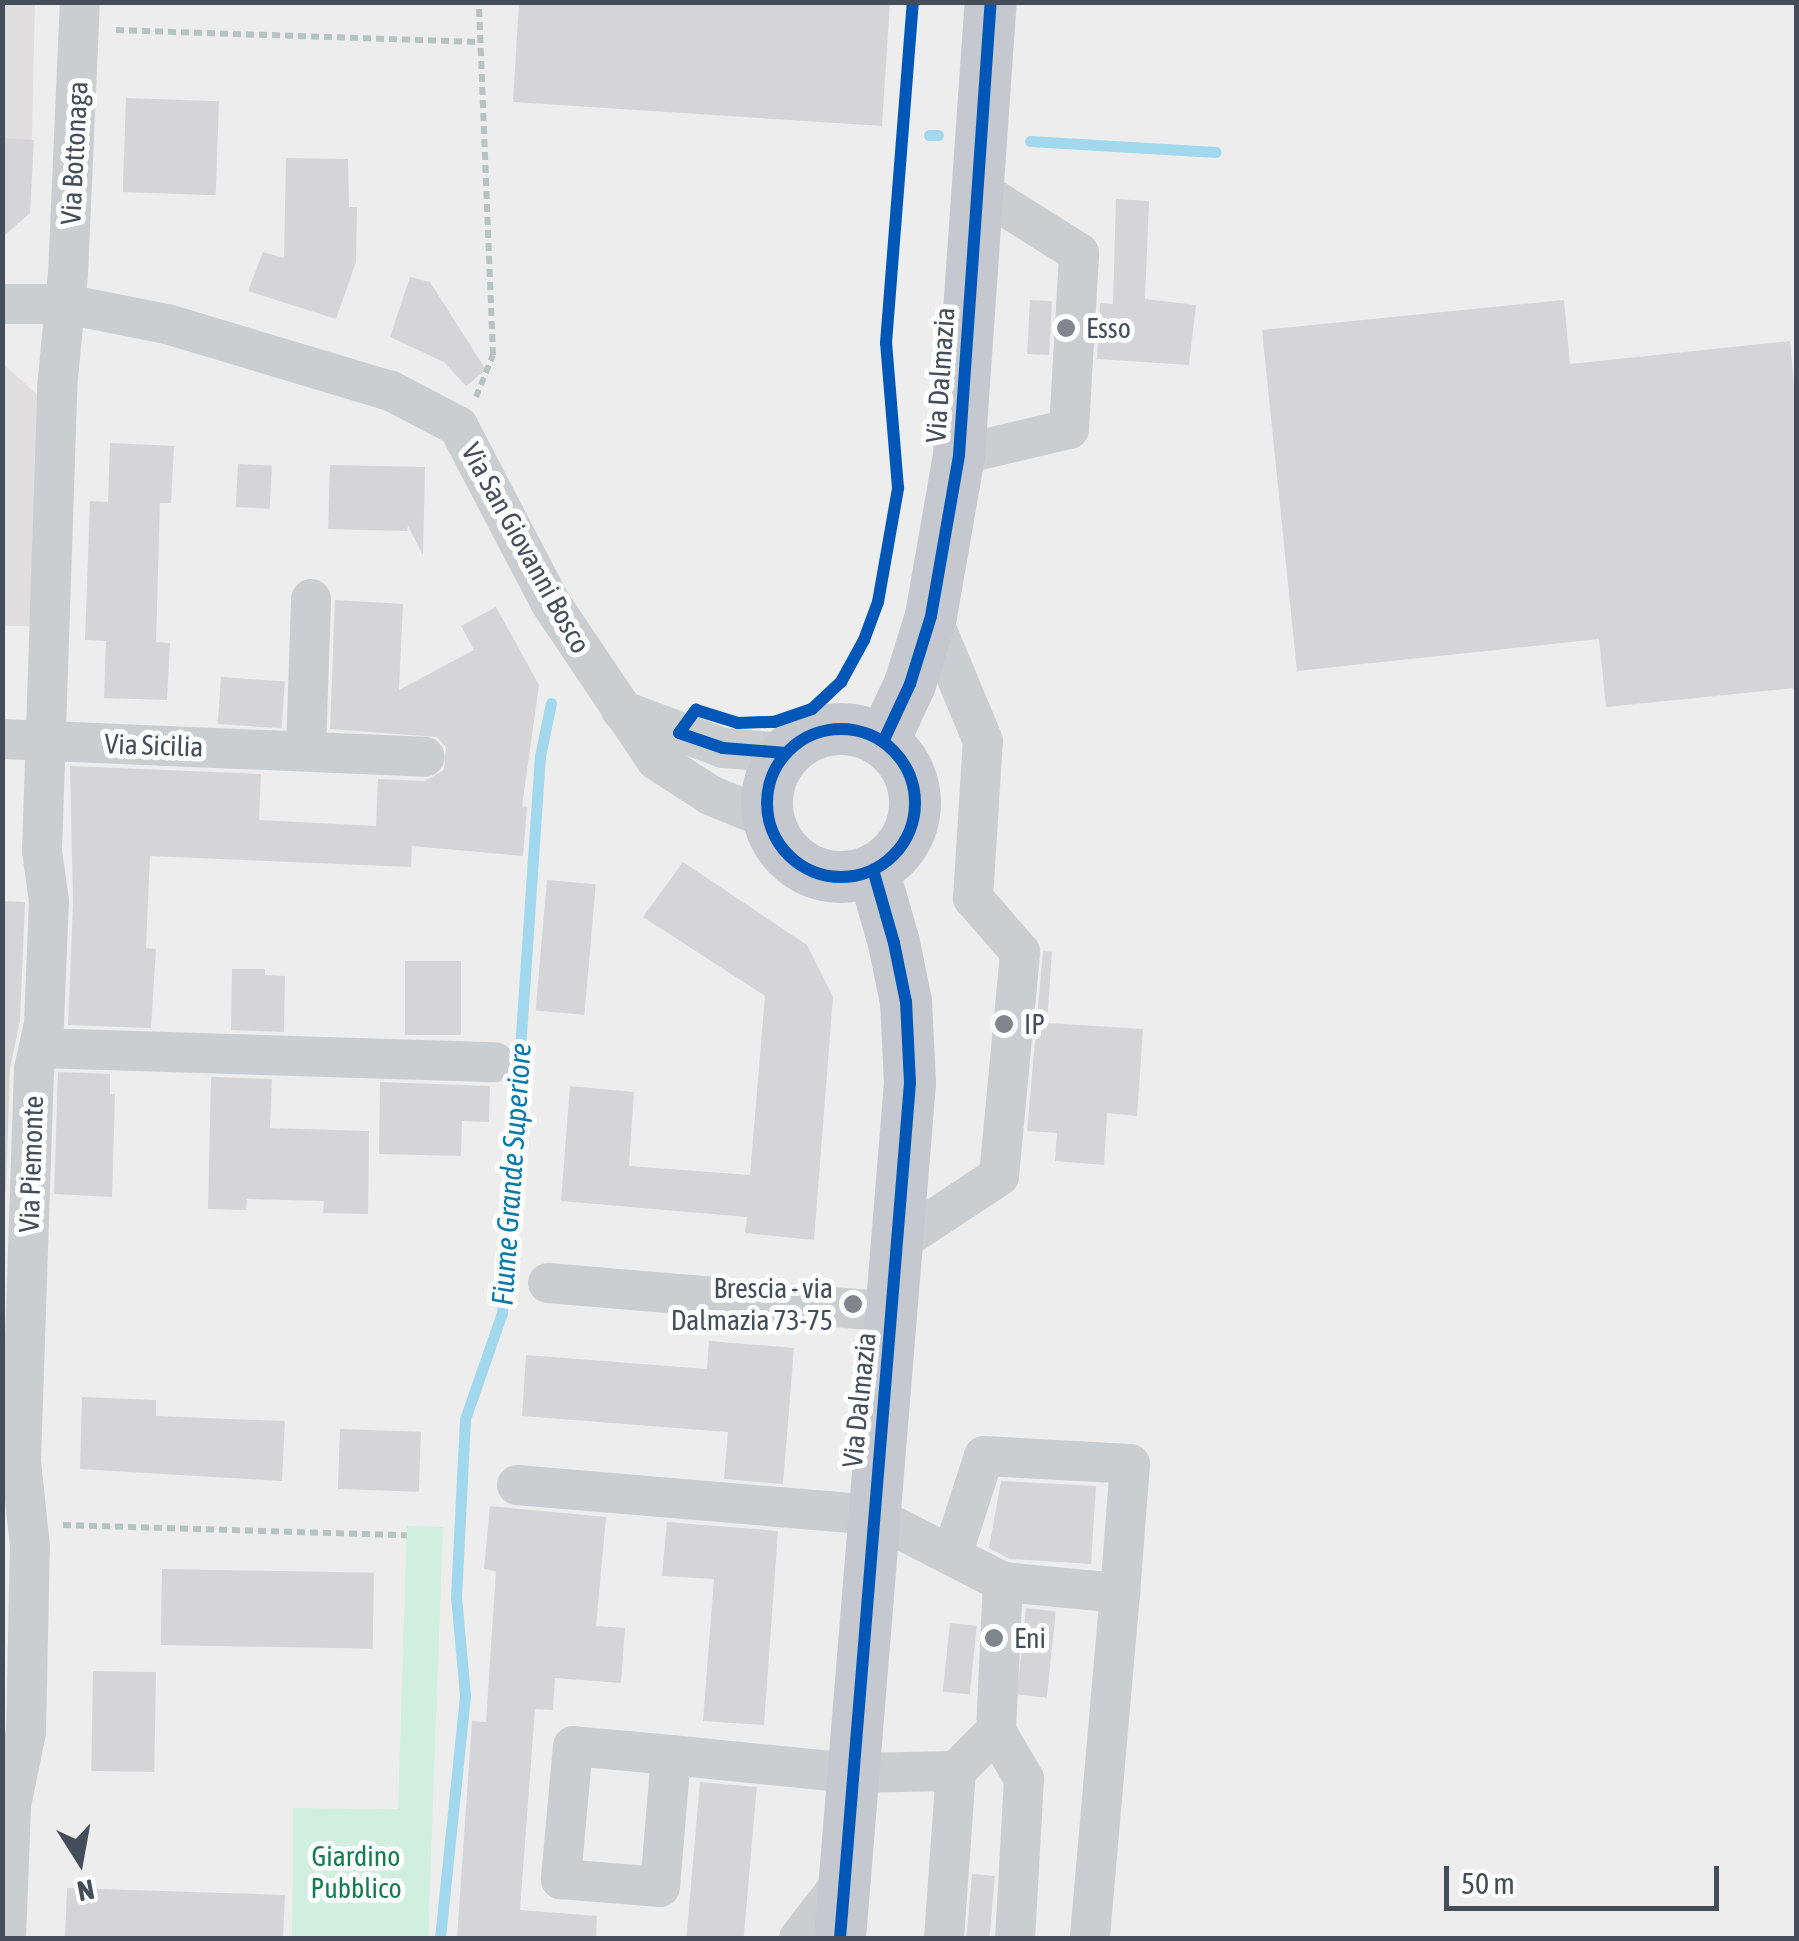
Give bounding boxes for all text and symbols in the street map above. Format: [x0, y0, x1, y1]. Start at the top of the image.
street label: Via Bottonaga [53, 80, 95, 226]
street label: Via Dalmazia [919, 306, 961, 444]
place label: Esso [1086, 311, 1131, 345]
marker: Esso [1055, 317, 1077, 339]
street label: Via San Giovanni Bosco [454, 437, 598, 659]
street label: Via Sicilia [104, 726, 204, 764]
place label: IP [1024, 1007, 1045, 1041]
marker: IP [993, 1013, 1015, 1035]
water label: Fiume Grande Superiore [484, 1041, 538, 1307]
street label: Via Piemonte [12, 1095, 50, 1233]
place label: Brescia - via Dalmazia 73-75 [671, 1271, 833, 1337]
marker: Brescia - via Dalmazia 73-75 [842, 1293, 864, 1315]
street label: Via Dalmazia [835, 1331, 883, 1469]
place label: Eni [1014, 1621, 1046, 1655]
marker: Eni [983, 1627, 1005, 1649]
north arrow [30, 1811, 130, 1911]
park label: Giardino Pubblico [310, 1839, 402, 1905]
scale bar [1449, 1846, 1724, 1908]
text: 50 m [1461, 1866, 1515, 1900]
text: N [75, 1873, 97, 1908]

